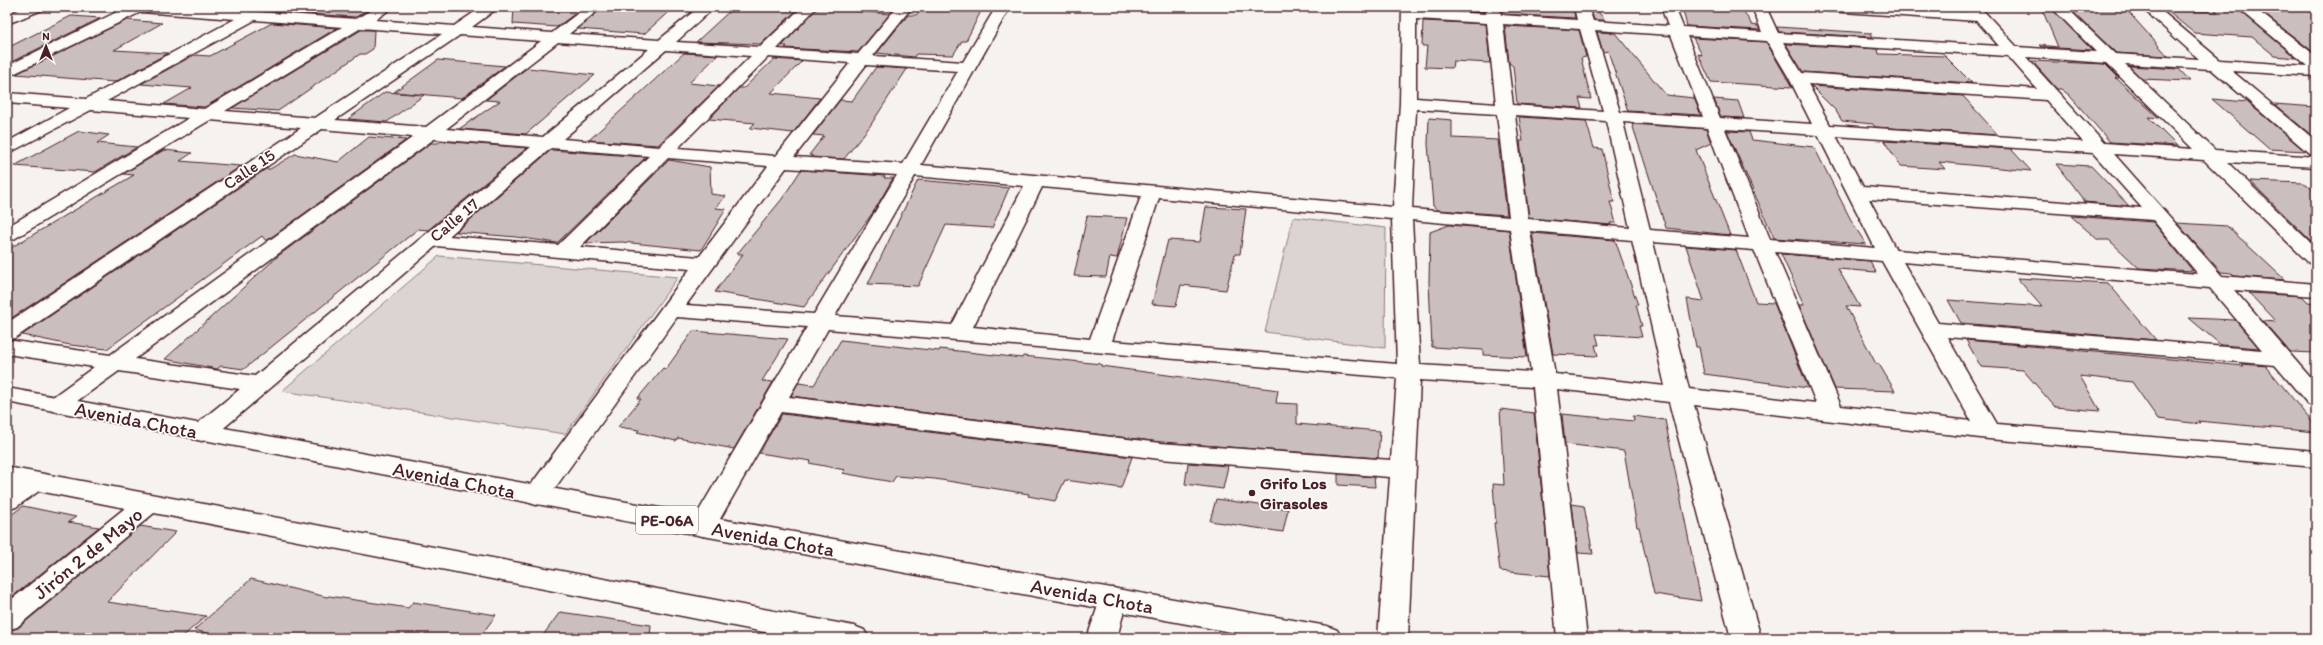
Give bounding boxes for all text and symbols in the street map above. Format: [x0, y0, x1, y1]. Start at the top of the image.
north arrow [26, 26, 66, 66]
text: N [42, 30, 50, 43]
street label: Calle 15 [219, 144, 279, 194]
street label: Calle 17 [425, 193, 483, 246]
street label: Avenida Chota [73, 396, 199, 444]
street label: Avenida Chota [391, 456, 517, 504]
place label: Grifo Los Girasoles [1260, 473, 1328, 513]
marker: Grifo Los Girasoles [1247, 488, 1257, 498]
street label: Jirón 2 de Mayo [29, 502, 147, 604]
road number: PE-06A [636, 506, 698, 534]
street label: Avenida Chota [710, 516, 836, 562]
street label: Avenida Chota [1029, 573, 1155, 619]

